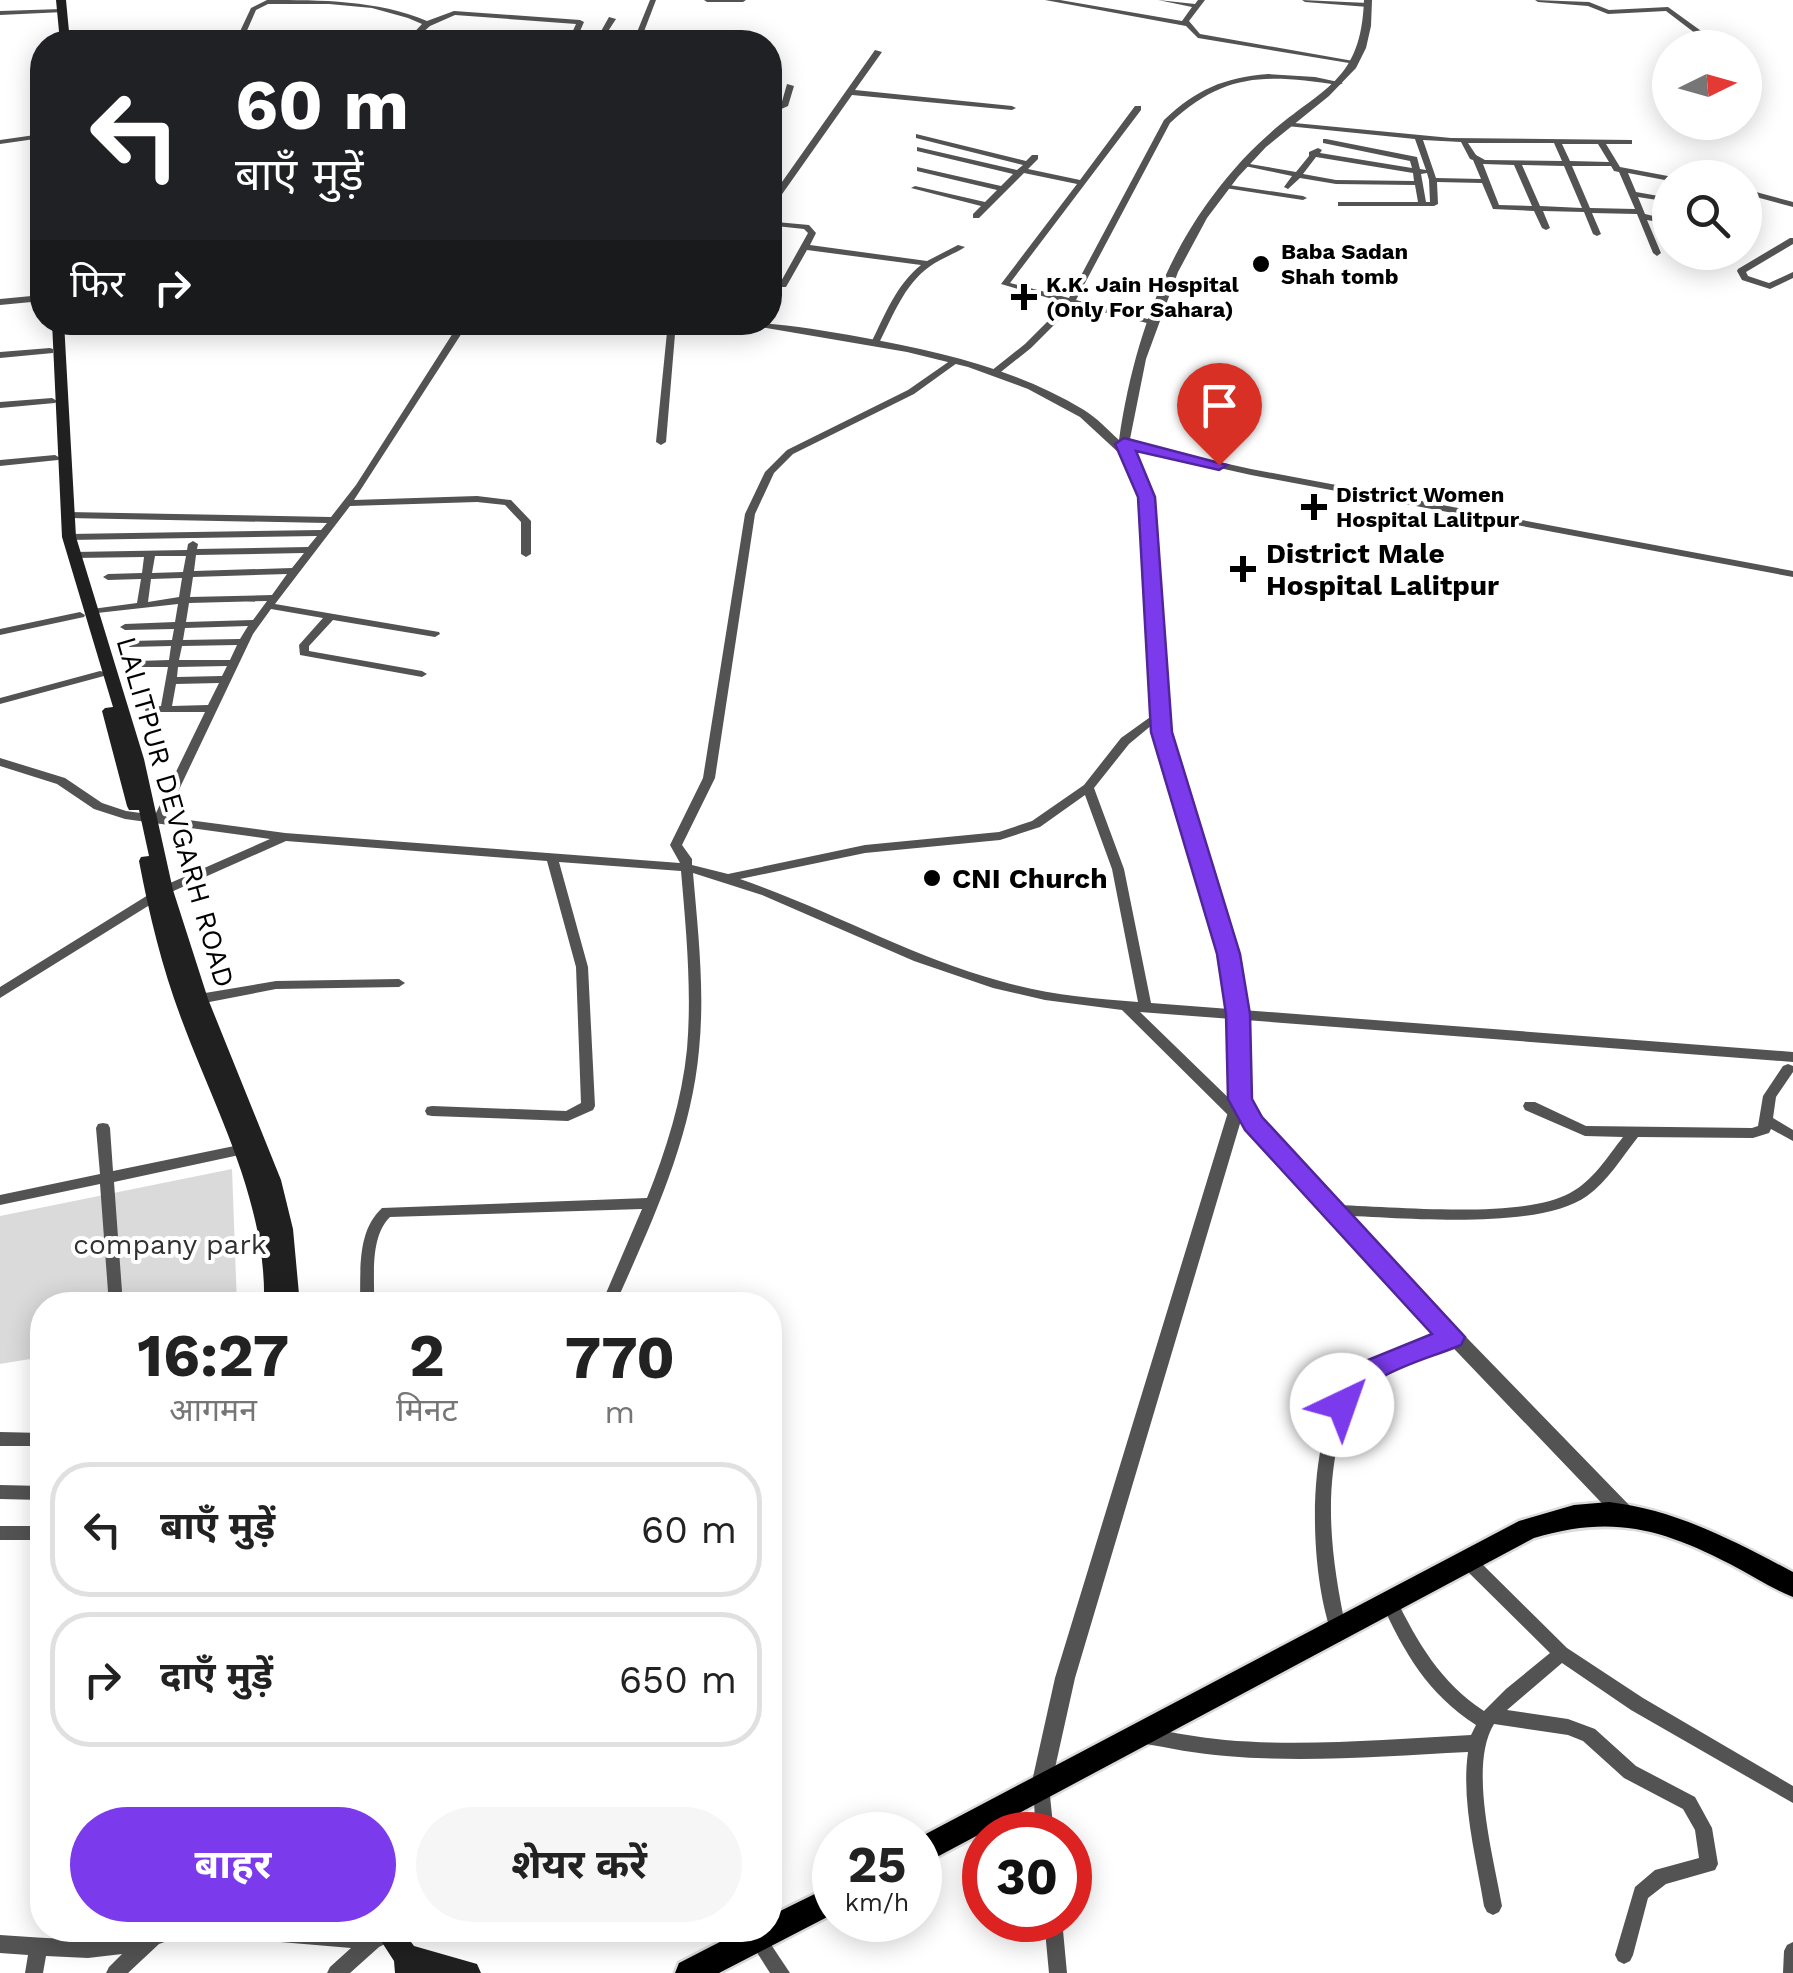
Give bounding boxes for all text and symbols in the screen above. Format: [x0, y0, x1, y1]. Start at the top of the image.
north arrow [1652, 30, 1762, 140]
map controls [1652, 30, 1762, 270]
text: 60 m [235, 64, 409, 146]
icon: left [70, 70, 200, 200]
text: बाएँ मुड़ें [235, 148, 364, 201]
button: search [1652, 160, 1762, 270]
place label: Baba Sadan Shah tomb [1281, 239, 1408, 289]
marker: Baba Sadan Shah tomb [1250, 253, 1272, 275]
icon: right [145, 260, 200, 315]
text: फिर [70, 262, 125, 306]
place label: K.K. Jain Hospital (Only For Sahara) [1046, 272, 1240, 322]
marker: K.K. Jain Hospital (Only For Sahara) [1011, 284, 1037, 310]
pin [1177, 363, 1262, 466]
icon: arrive [1192, 378, 1247, 433]
place label: District Women Hospital Lalitpur [1336, 482, 1520, 532]
marker: District Women Hospital Lalitpur [1301, 494, 1327, 520]
place label: District Male Hospital Lalitpur [1266, 537, 1499, 602]
marker: District Male Hospital Lalitpur [1230, 556, 1256, 582]
street label: LALITPUR DEVGARH ROAD [110, 633, 241, 991]
place label: CNI Church [952, 862, 1108, 895]
marker: CNI Church [921, 867, 943, 889]
park label: company park [73, 1228, 267, 1261]
text: 16:27 [137, 1320, 289, 1391]
text: 2 [409, 1320, 445, 1391]
text: 770 [565, 1322, 675, 1393]
position arrow [1290, 1353, 1394, 1457]
text: आगमन [169, 1391, 257, 1429]
text: मिनट [396, 1391, 458, 1429]
text: m [605, 1393, 635, 1431]
icon: left [75, 1502, 130, 1557]
text: बाएँ मुड़ें [160, 1504, 275, 1548]
text: 60 m [641, 1508, 737, 1552]
icon: right [75, 1652, 130, 1707]
text: दाएँ मुड़ें [160, 1654, 273, 1698]
text: 650 m [619, 1658, 737, 1702]
button: बाहर [70, 1807, 396, 1922]
button: शेयर करें [416, 1807, 742, 1922]
speed limit sign: 30 [962, 1812, 1092, 1942]
text: 25 [848, 1835, 906, 1894]
text: km/h [845, 1888, 909, 1917]

